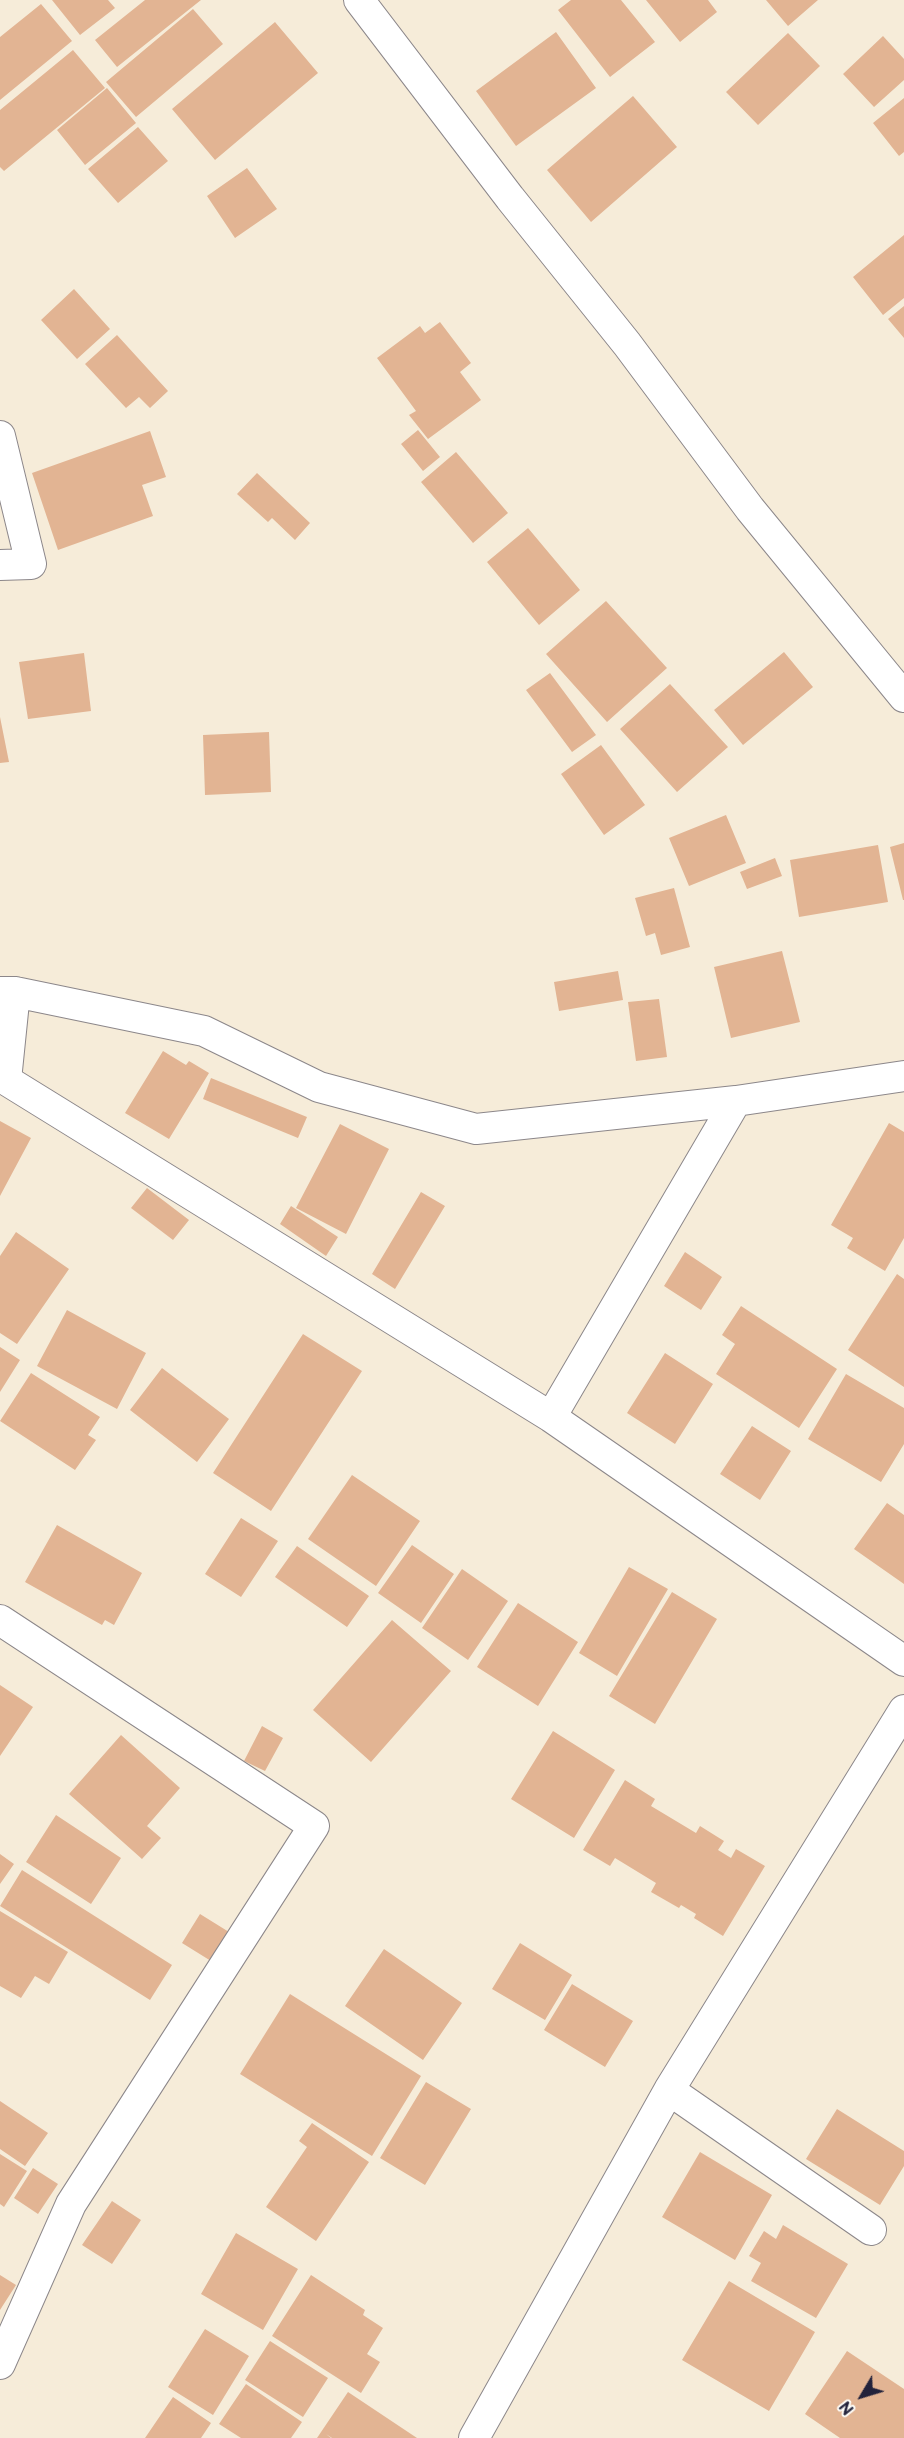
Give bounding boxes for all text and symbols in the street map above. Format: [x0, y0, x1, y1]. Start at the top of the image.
north arrow [832, 2366, 892, 2426]
text: N [836, 2397, 859, 2418]

